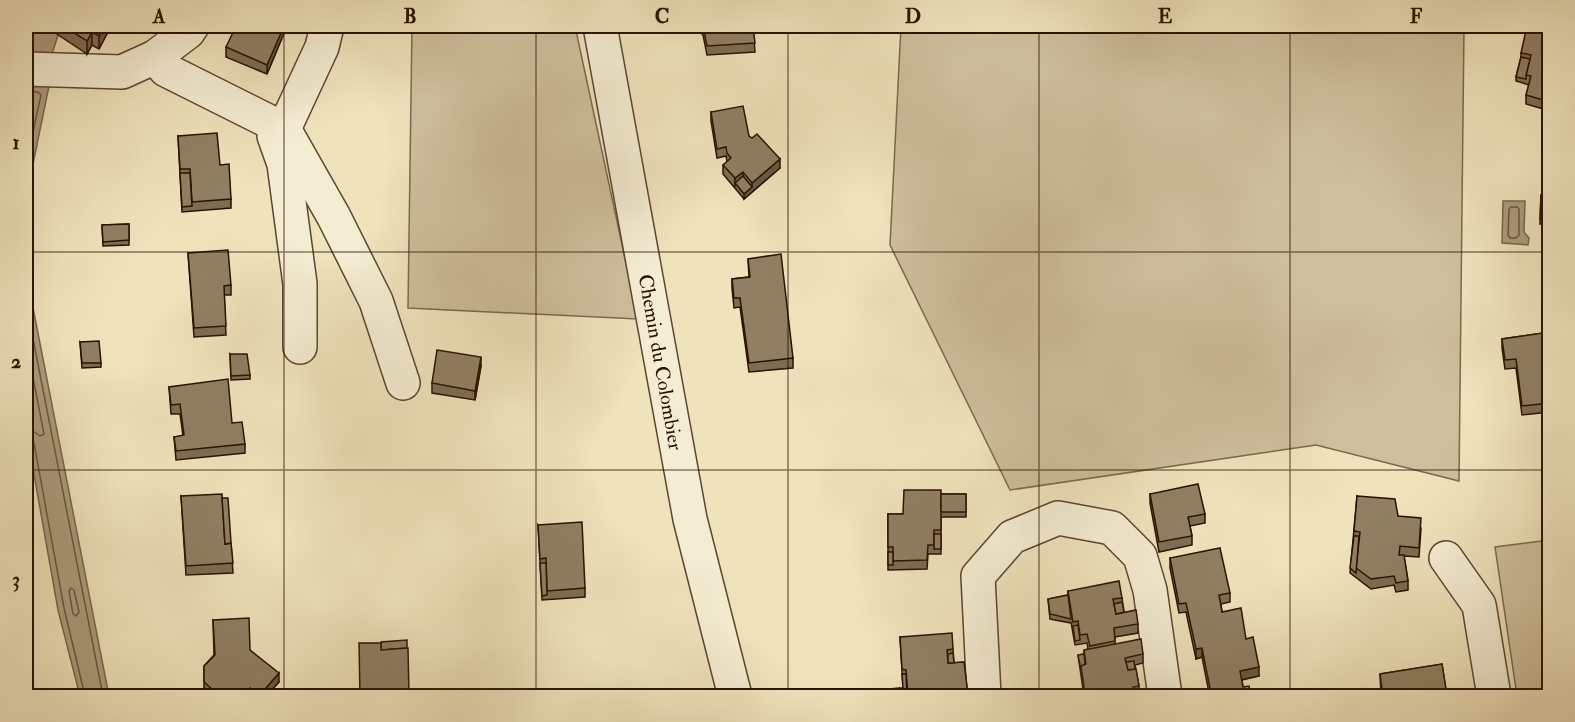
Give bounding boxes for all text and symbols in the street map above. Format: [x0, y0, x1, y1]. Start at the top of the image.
text: A [152, 4, 166, 29]
text: B [403, 4, 417, 29]
text: C [655, 4, 669, 29]
text: D [905, 4, 921, 29]
text: E [1158, 4, 1173, 29]
text: F [1410, 4, 1423, 29]
text: 1 [12, 130, 20, 155]
street label: Chemin du Colombier [633, 272, 688, 453]
text: 2 [11, 349, 21, 374]
text: 3 [12, 567, 20, 592]

